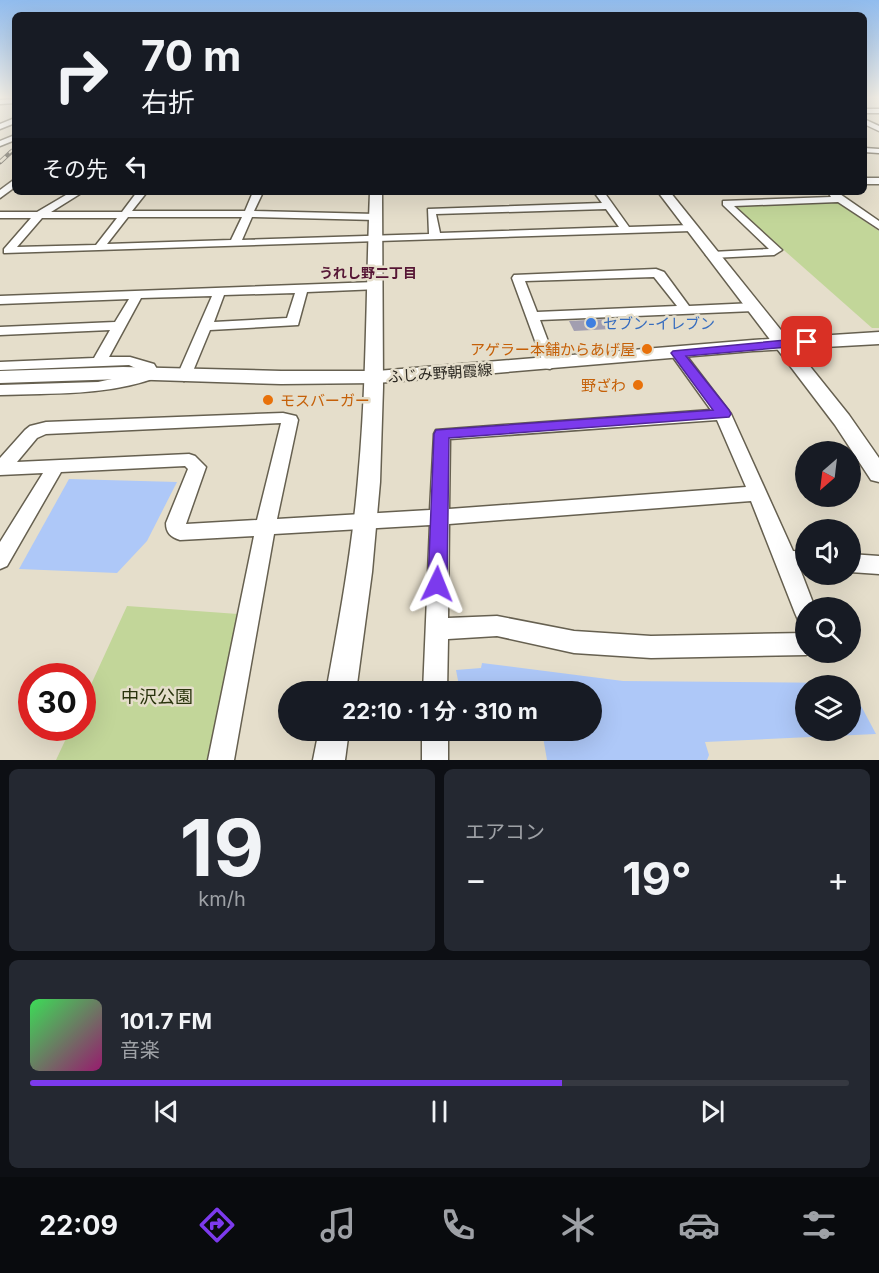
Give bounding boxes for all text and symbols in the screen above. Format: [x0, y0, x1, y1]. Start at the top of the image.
text: 70 m [141, 30, 241, 81]
icon: right [42, 36, 120, 114]
text: 右折 [141, 86, 195, 119]
icon: left [120, 150, 153, 183]
text: その先 [42, 156, 108, 182]
district label: うれし野二丁目 [319, 264, 417, 281]
place label: セブン-イレブン [603, 314, 715, 333]
marker: セブン-イレブン [584, 316, 598, 330]
pin [781, 316, 832, 367]
icon: arrive [790, 325, 823, 358]
place label: アゲラー本舗からあげ屋 [470, 340, 635, 359]
marker: アゲラー本舗からあげ屋 [640, 342, 654, 356]
street label: ふじみ野朝霞線 [387, 360, 493, 386]
place label: 野ざわ [581, 376, 626, 395]
marker: 野ざわ [631, 378, 645, 392]
place label: モスバーガー [280, 391, 370, 410]
marker: モスバーガー [261, 393, 275, 407]
north arrow [795, 441, 861, 507]
map controls [795, 441, 861, 741]
button: sound [795, 519, 861, 585]
position arrow [405, 552, 469, 616]
button: search [795, 597, 861, 663]
speed limit sign: 30 [18, 663, 96, 741]
button: layers [795, 675, 861, 741]
park label: 中沢公園 [121, 686, 193, 707]
text: 22:10 · 1 分 · 310 m [342, 698, 538, 724]
text: 19 [180, 800, 264, 895]
text: エアコン [465, 820, 545, 844]
text: 19° [622, 851, 692, 906]
text: − [465, 859, 487, 899]
text: + [827, 859, 849, 899]
text: km/h [198, 887, 246, 911]
text: 101.7 FM [120, 1008, 212, 1034]
text: 音楽 [120, 1038, 160, 1062]
icon: previous [150, 1095, 183, 1128]
icon: pause [423, 1095, 456, 1128]
icon: next [696, 1095, 729, 1128]
icon: directions [196, 1204, 238, 1246]
icon: music [317, 1204, 359, 1246]
icon: phone [437, 1204, 479, 1246]
icon: climate [557, 1204, 599, 1246]
icon: car [678, 1204, 720, 1246]
icon: filters [798, 1204, 840, 1246]
text: 22:09 [39, 1209, 118, 1242]

